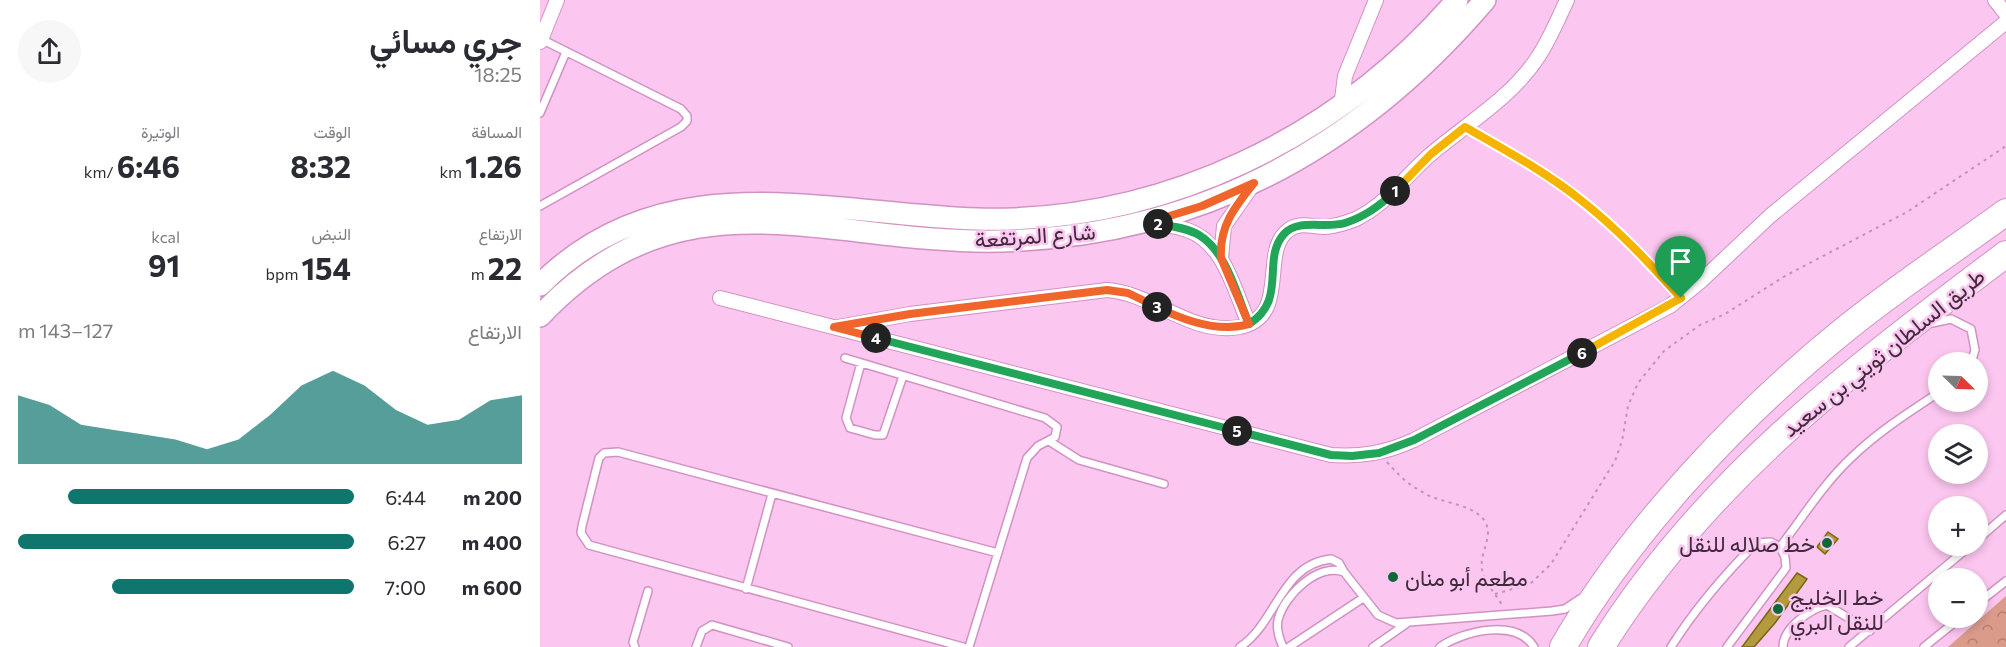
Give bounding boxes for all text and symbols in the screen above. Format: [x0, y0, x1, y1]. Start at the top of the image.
text: جري مسائي [369, 19, 522, 60]
button: share [18, 20, 81, 83]
text: 18:25 [474, 62, 522, 86]
text: الوتيرة [141, 122, 180, 141]
text: الوقت [313, 122, 351, 141]
text: المسافة [471, 122, 522, 141]
text: 6:46 [117, 147, 180, 184]
text: 8:32 [290, 147, 351, 184]
text: 1.26 [465, 147, 522, 184]
text: /km [84, 162, 117, 181]
text: km [439, 162, 465, 181]
pin: 1 [1380, 176, 1410, 206]
text: 1 [1391, 181, 1399, 200]
pin: 2 [1143, 209, 1173, 239]
text: 2 [1153, 214, 1163, 233]
street label: شارع المرتفعة [974, 217, 1097, 255]
text: النبض [311, 224, 351, 243]
text: الارتفاع [479, 224, 522, 243]
text: kcal [151, 227, 180, 246]
pin [1655, 236, 1706, 298]
icon: arrive [1664, 245, 1697, 278]
text: 91 [148, 246, 180, 283]
text: 154 [302, 249, 351, 286]
text: 22 [488, 249, 522, 286]
street label: طريق السلطان ثويني بن سعيد [1776, 262, 1994, 447]
text: bpm [266, 264, 302, 283]
text: m [471, 264, 488, 283]
pin: 3 [1142, 292, 1172, 322]
text: 3 [1152, 297, 1162, 316]
text: 127–143 m [18, 318, 113, 342]
text: الارتفاع [468, 319, 522, 343]
pin: 4 [861, 323, 891, 353]
text: 4 [871, 328, 881, 347]
pin: 6 [1567, 338, 1597, 368]
text: 6 [1577, 343, 1587, 362]
north arrow [1928, 352, 1988, 412]
map controls [1928, 352, 1988, 628]
pin: 5 [1222, 416, 1252, 446]
text: 5 [1232, 421, 1242, 440]
button: layers [1928, 424, 1988, 484]
text: 6:44 [385, 485, 426, 509]
text: 200 m [463, 485, 522, 509]
button: + [1928, 496, 1988, 556]
text: 6:27 [388, 530, 426, 554]
text: 400 m [462, 530, 522, 554]
place label: خط صلاله للنقل [1679, 530, 1815, 557]
marker: خط صلاله للنقل [1820, 536, 1834, 550]
place label: مطعم أبو منان [1405, 564, 1528, 593]
button: − [1928, 568, 1988, 628]
marker: مطعم أبو منان [1386, 570, 1400, 584]
text: 7:00 [385, 575, 426, 599]
text: 600 m [462, 575, 522, 599]
place label: خط الخليج للنقل البري [1790, 583, 1884, 641]
marker: خط الخليج للنقل البري [1771, 602, 1785, 616]

